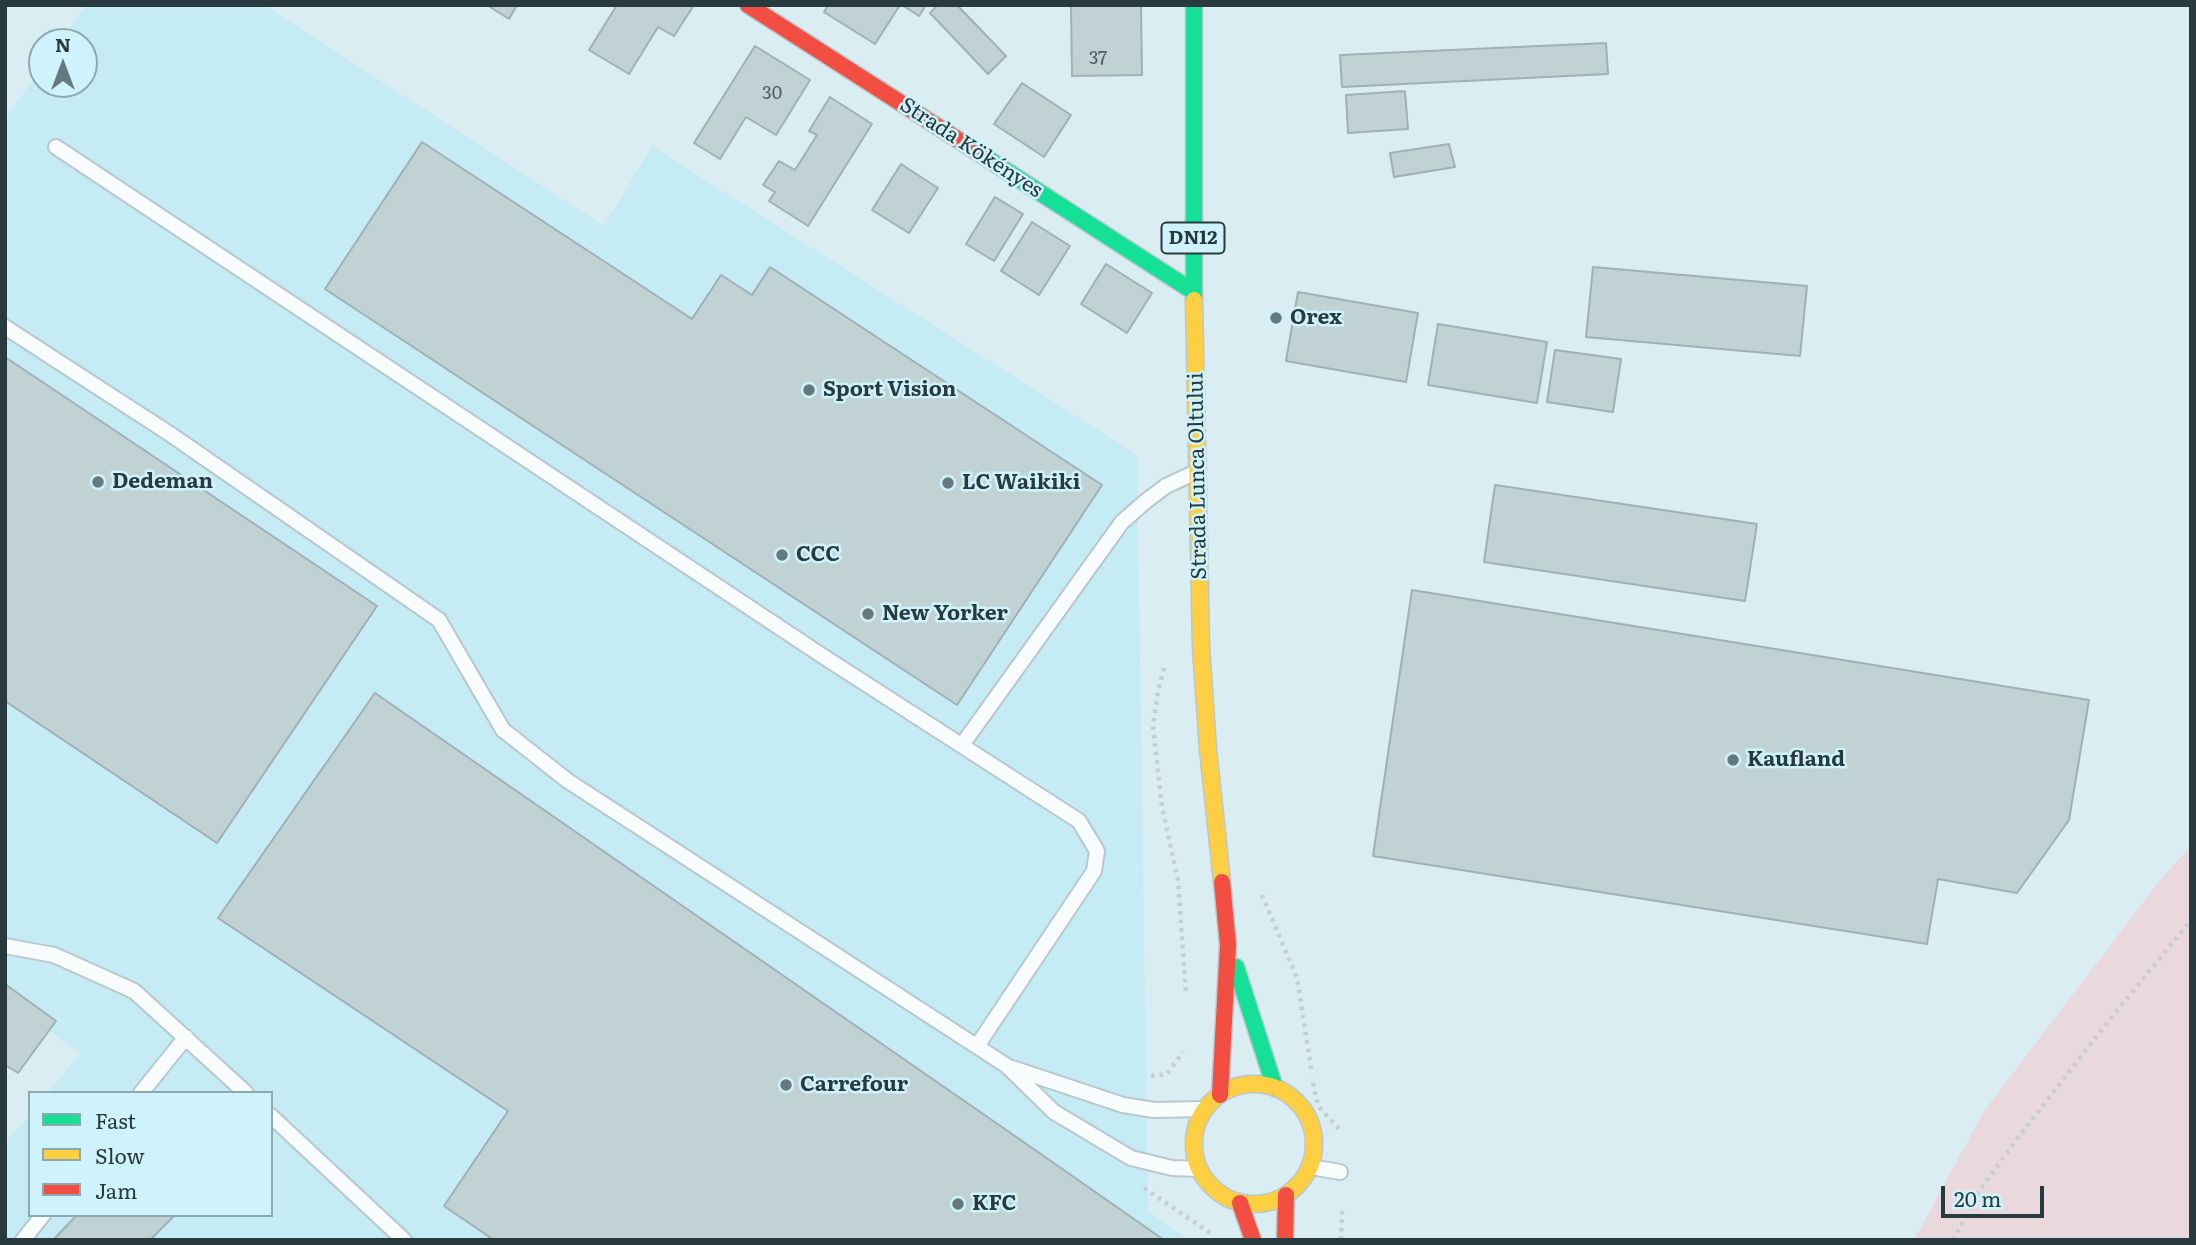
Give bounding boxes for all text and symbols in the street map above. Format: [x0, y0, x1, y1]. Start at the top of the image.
north arrow [28, 28, 98, 98]
text: N [55, 30, 71, 58]
house number: 37 [1089, 48, 1107, 70]
house number: 30 [762, 83, 782, 105]
street label: Strada Kökényes [895, 93, 1047, 203]
road number: DN12 [1162, 222, 1224, 254]
place label: Orex [1290, 305, 1342, 331]
marker: Orex [1268, 310, 1284, 326]
street label: Strada Lunca Oltului [1184, 372, 1212, 580]
place label: Sport Vision [823, 377, 956, 403]
marker: Sport Vision [801, 382, 817, 398]
place label: Dedeman [112, 469, 213, 495]
place label: LC Waikiki [962, 470, 1080, 496]
marker: Dedeman [90, 474, 106, 490]
marker: LC Waikiki [940, 475, 956, 491]
place label: CCC [796, 542, 840, 568]
marker: CCC [774, 547, 790, 563]
place label: New Yorker [882, 601, 1008, 627]
marker: New Yorker [860, 606, 876, 622]
place label: Kaufland [1747, 747, 1845, 773]
marker: Kaufland [1725, 752, 1741, 768]
place label: Carrefour [800, 1072, 908, 1098]
marker: Carrefour [778, 1077, 794, 1093]
legend [28, 1091, 273, 1217]
text: Fast [95, 1104, 136, 1135]
text: Slow [95, 1139, 145, 1170]
scale bar [1944, 1172, 2047, 1216]
text: Jam [95, 1174, 137, 1205]
text: 20 m [1954, 1182, 2001, 1213]
place label: KFC [972, 1191, 1016, 1217]
marker: KFC [950, 1196, 966, 1212]

